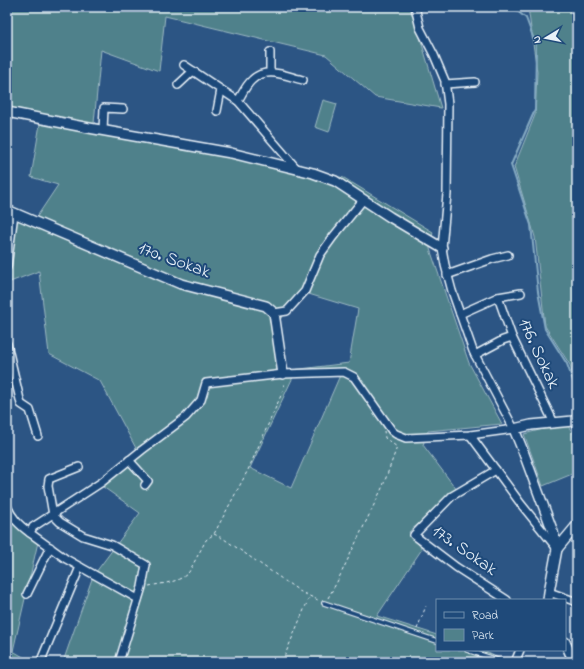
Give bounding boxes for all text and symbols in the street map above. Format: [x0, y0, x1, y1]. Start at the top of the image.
north arrow [526, 18, 566, 58]
text: N [529, 35, 546, 45]
street label: 170. Sokak [134, 236, 214, 286]
street label: 176. Sokak [510, 314, 566, 394]
street label: 173. Sokak [426, 519, 502, 583]
legend [436, 599, 566, 651]
text: Road [472, 607, 498, 625]
text: Park [472, 627, 494, 645]

